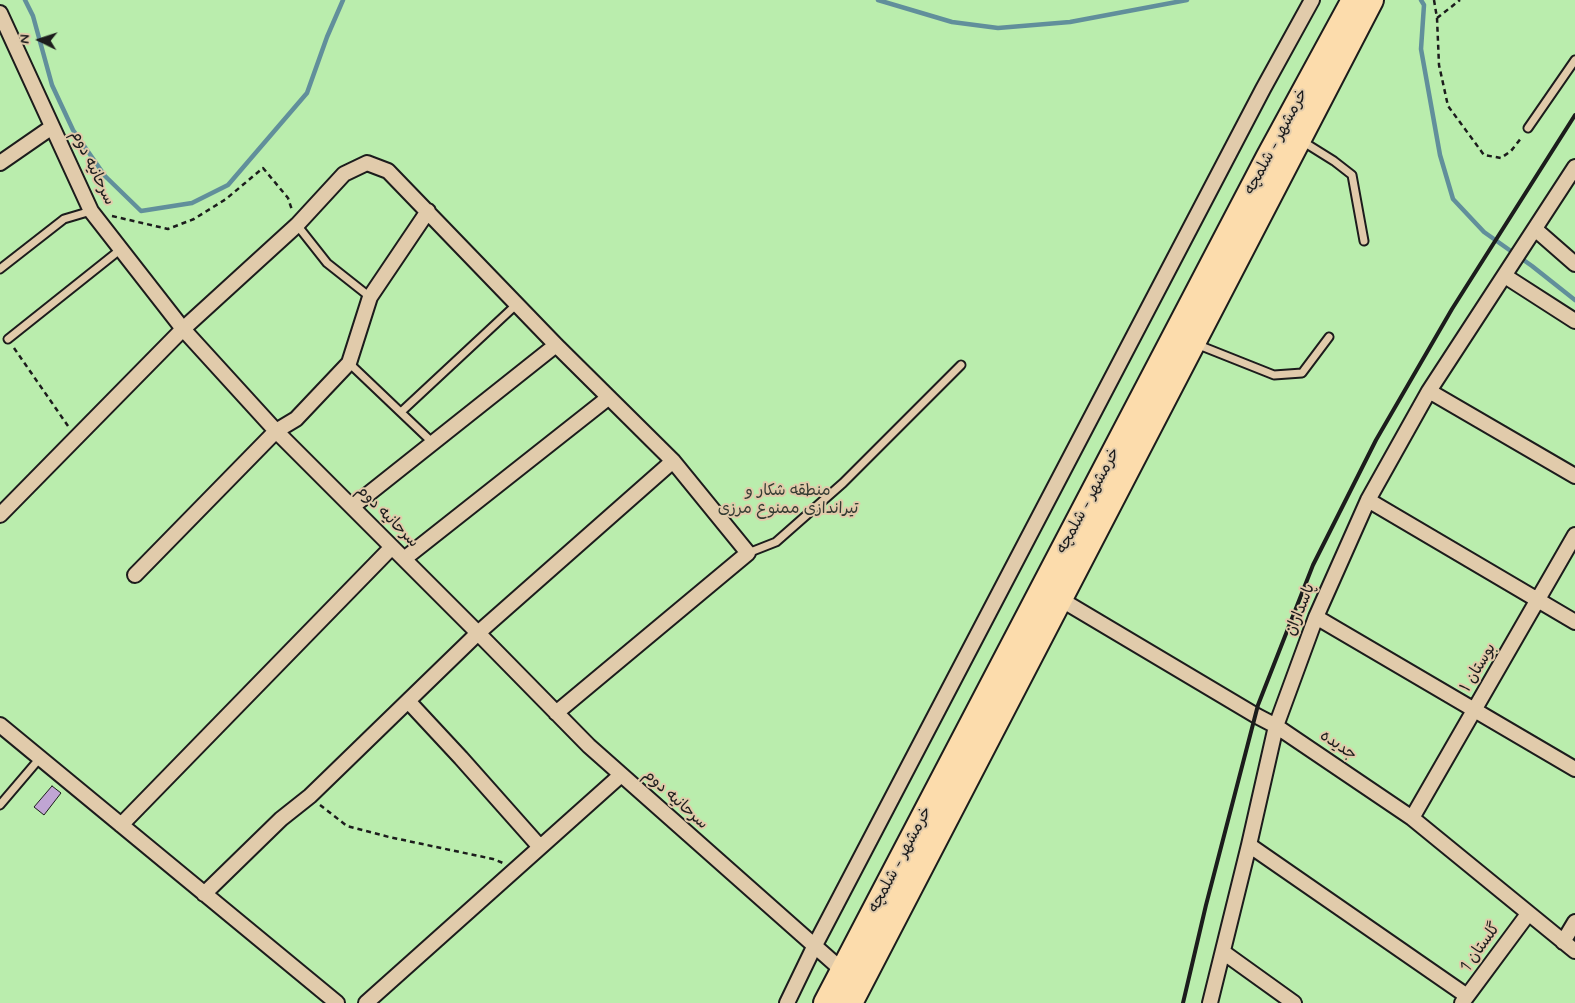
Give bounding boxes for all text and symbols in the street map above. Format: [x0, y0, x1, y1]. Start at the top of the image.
north arrow [15, 15, 65, 65]
text: N [16, 34, 34, 44]
street label: خرمشهر - شلمچه [1241, 86, 1313, 198]
street label: سرحانیه دوم [66, 128, 118, 208]
street label: خرمشهر - شلمچه [1053, 445, 1125, 557]
street label: سرحانیه دوم [352, 482, 422, 552]
park label: منطقه شکار و تیراندازی ممنوع مرزی [718, 482, 858, 520]
street label: پاسداران [1282, 581, 1320, 639]
street label: بوستان ۱ [1457, 640, 1501, 696]
street label: جدیده [1316, 727, 1360, 765]
street label: سرحانیه دوم [639, 766, 711, 834]
street label: خرمشهر - شلمچه [865, 804, 937, 916]
street label: گلستان 1 [1457, 920, 1505, 976]

